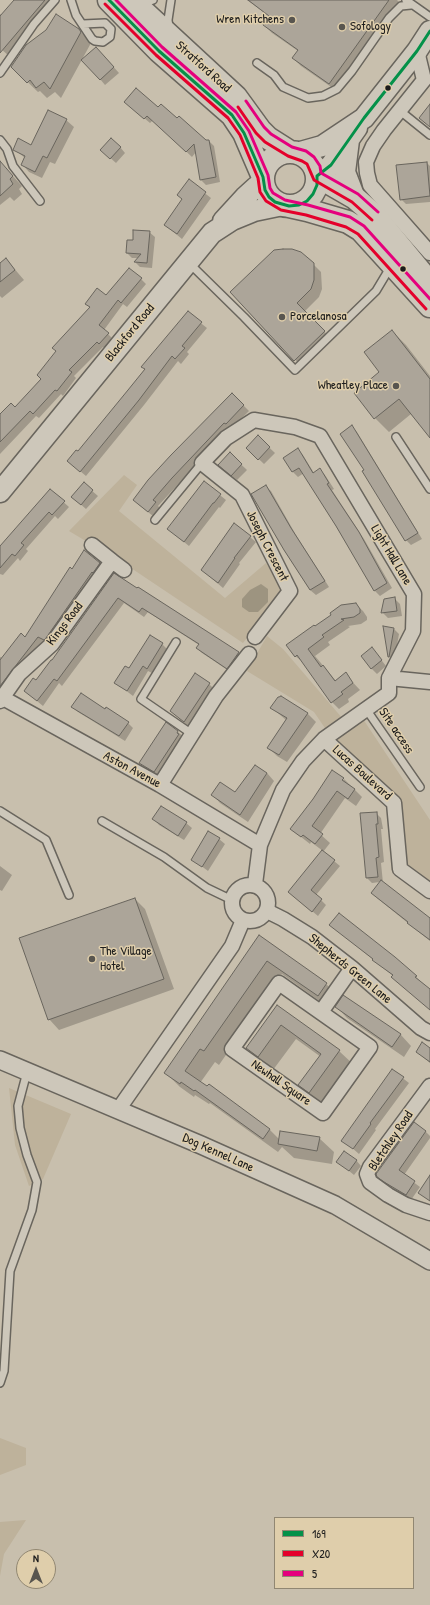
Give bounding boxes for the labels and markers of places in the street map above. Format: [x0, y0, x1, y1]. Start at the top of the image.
place label: Wren Kitchens [216, 12, 284, 28]
marker: Wren Kitchens [287, 15, 297, 25]
place label: Sofology [350, 19, 391, 35]
marker: Sofology [337, 22, 347, 32]
unlabelled marker [383, 83, 393, 93]
unlabelled marker [398, 264, 408, 274]
place label: Porcelanosa [290, 309, 346, 325]
marker: Porcelanosa [277, 312, 287, 322]
place label: Wheatley Place [318, 378, 388, 394]
marker: Wheatley Place [391, 381, 401, 391]
place label: The Village Hotel [100, 944, 152, 975]
marker: The Village Hotel [87, 954, 97, 964]

